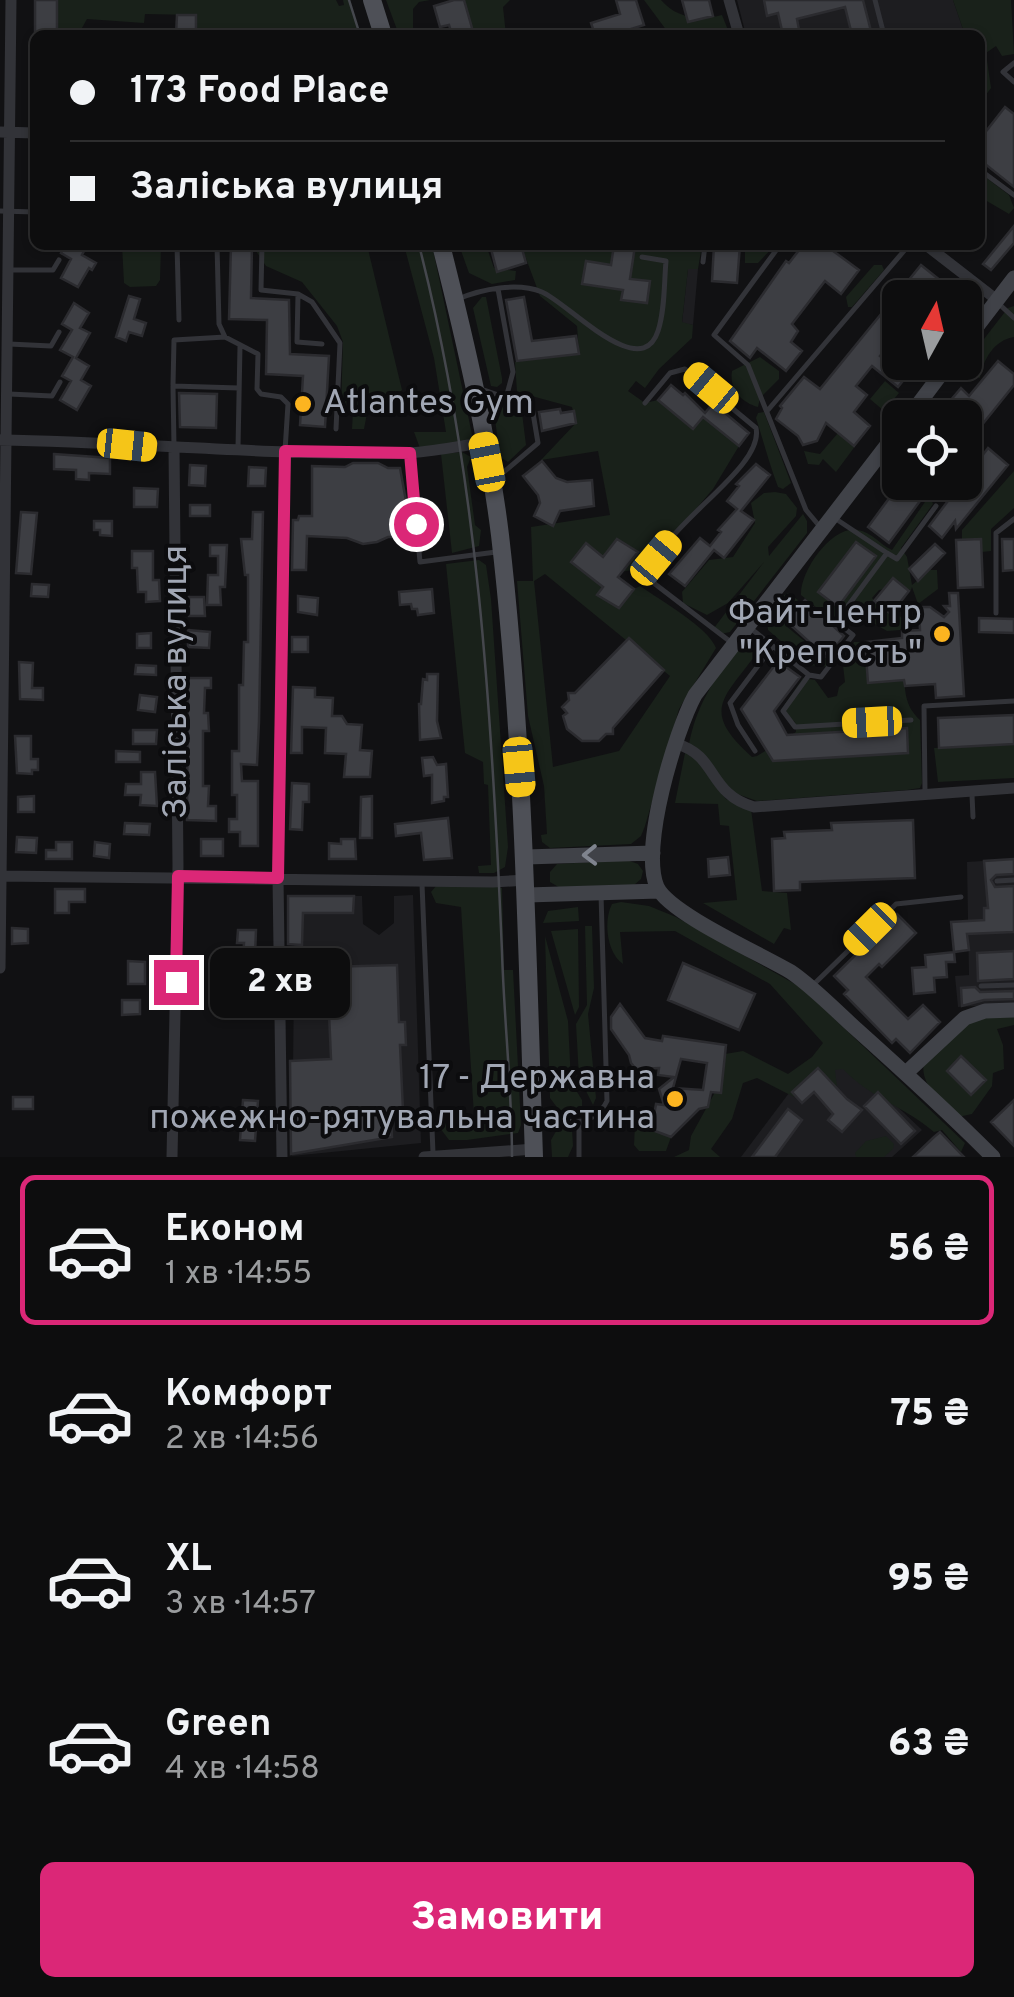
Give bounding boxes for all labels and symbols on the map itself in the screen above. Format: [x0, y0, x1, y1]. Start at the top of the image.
north arrow [882, 280, 982, 380]
car [678, 357, 744, 419]
place label: Atlantes Gym [323, 382, 534, 426]
marker: Atlantes Gym [292, 393, 314, 415]
car [96, 427, 158, 463]
car [467, 430, 507, 494]
route start [394, 502, 439, 547]
car [625, 525, 687, 591]
street label: Заліська вулиця [155, 545, 199, 819]
place label: Файт-центр "Крепость" [728, 592, 922, 676]
marker: Файт-центр "Крепость" [931, 623, 953, 645]
car [841, 705, 903, 739]
car [501, 736, 537, 798]
one-way arrow [581, 844, 597, 865]
car [838, 897, 902, 961]
callout: 2 хв [211, 947, 351, 1017]
route end [154, 960, 199, 1005]
place label: 17 - Державна пожежно-рятувальна частина [149, 1057, 655, 1141]
marker: 17 - Державна пожежно-рятувальна частина [664, 1088, 686, 1110]

